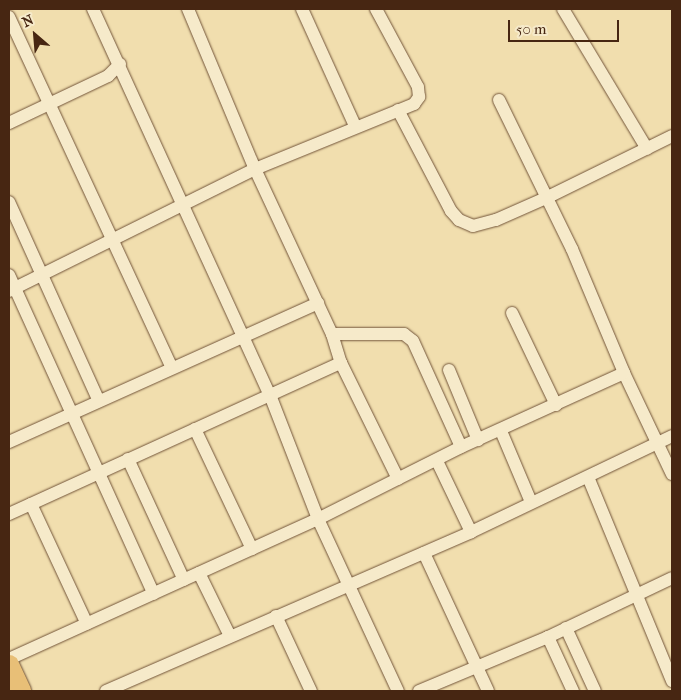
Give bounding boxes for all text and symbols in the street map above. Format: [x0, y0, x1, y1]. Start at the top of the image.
north arrow [10, 10, 60, 60]
scale bar [511, 10, 622, 42]
text: N [19, 11, 37, 31]
text: 50 m [516, 20, 546, 38]

